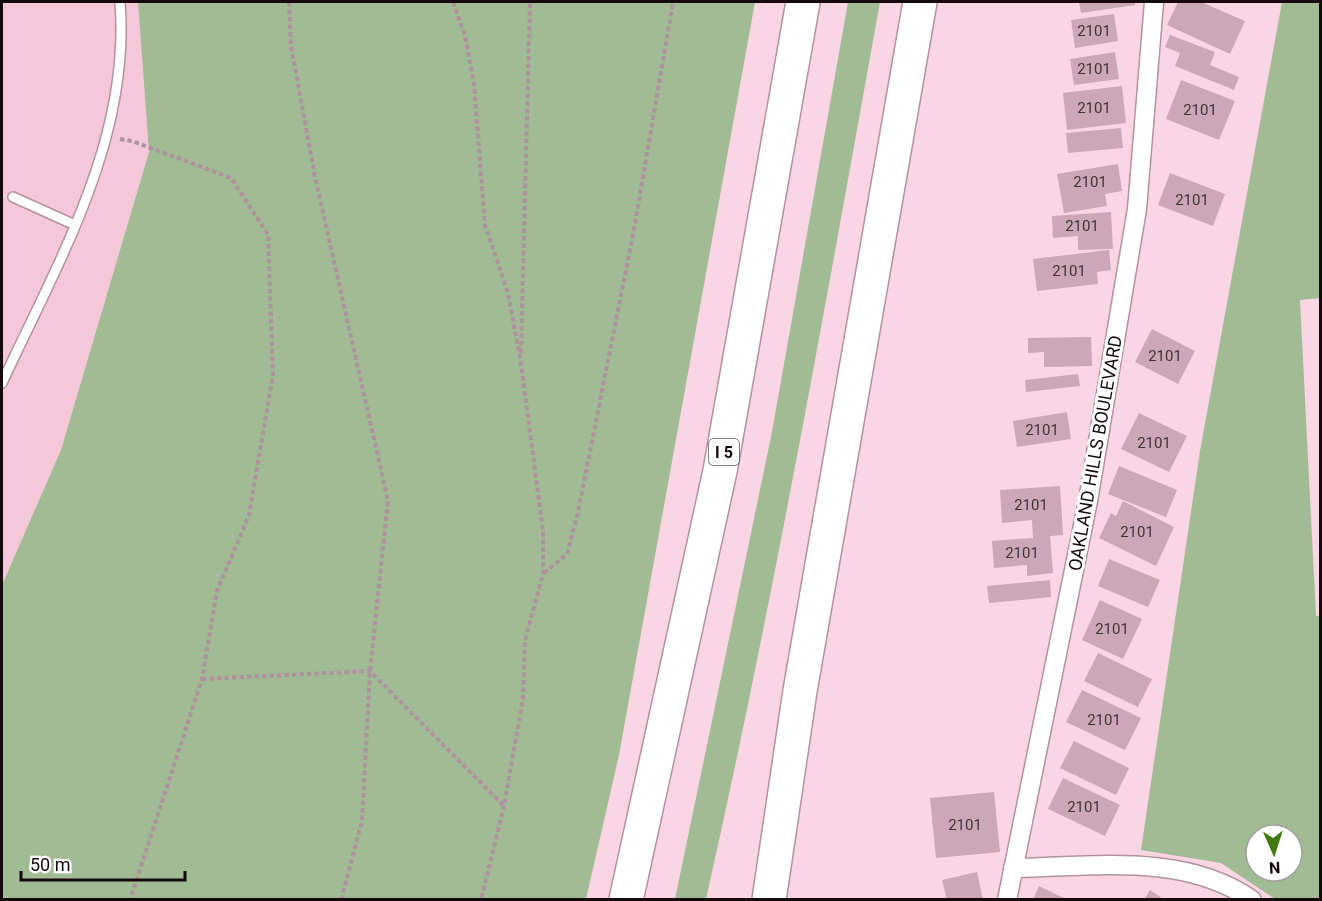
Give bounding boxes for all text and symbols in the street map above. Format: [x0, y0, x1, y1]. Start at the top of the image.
house number: 2101 [1077, 22, 1111, 40]
house number: 2101 [1077, 60, 1111, 78]
house number: 2101 [1077, 99, 1111, 117]
house number: 2101 [1183, 101, 1217, 119]
house number: 2101 [1073, 173, 1107, 191]
house number: 2101 [1175, 191, 1209, 209]
house number: 2101 [1065, 217, 1099, 235]
house number: 2101 [1052, 262, 1086, 280]
street label: OAKLAND HILLS BOULEVARD [1064, 334, 1126, 572]
house number: 2101 [1148, 347, 1182, 365]
house number: 2101 [1025, 421, 1059, 439]
house number: 2101 [1137, 434, 1171, 452]
road number: I 5 [709, 439, 739, 465]
house number: 2101 [1014, 496, 1048, 514]
house number: 2101 [1120, 523, 1154, 541]
house number: 2101 [1005, 544, 1039, 562]
house number: 2101 [1095, 620, 1129, 638]
house number: 2101 [1087, 711, 1121, 729]
house number: 2101 [1067, 798, 1101, 816]
house number: 2101 [948, 816, 982, 834]
north arrow [1244, 823, 1304, 883]
scale bar [21, 844, 184, 882]
text: 50 m [30, 854, 70, 875]
text: N [1269, 858, 1281, 877]

